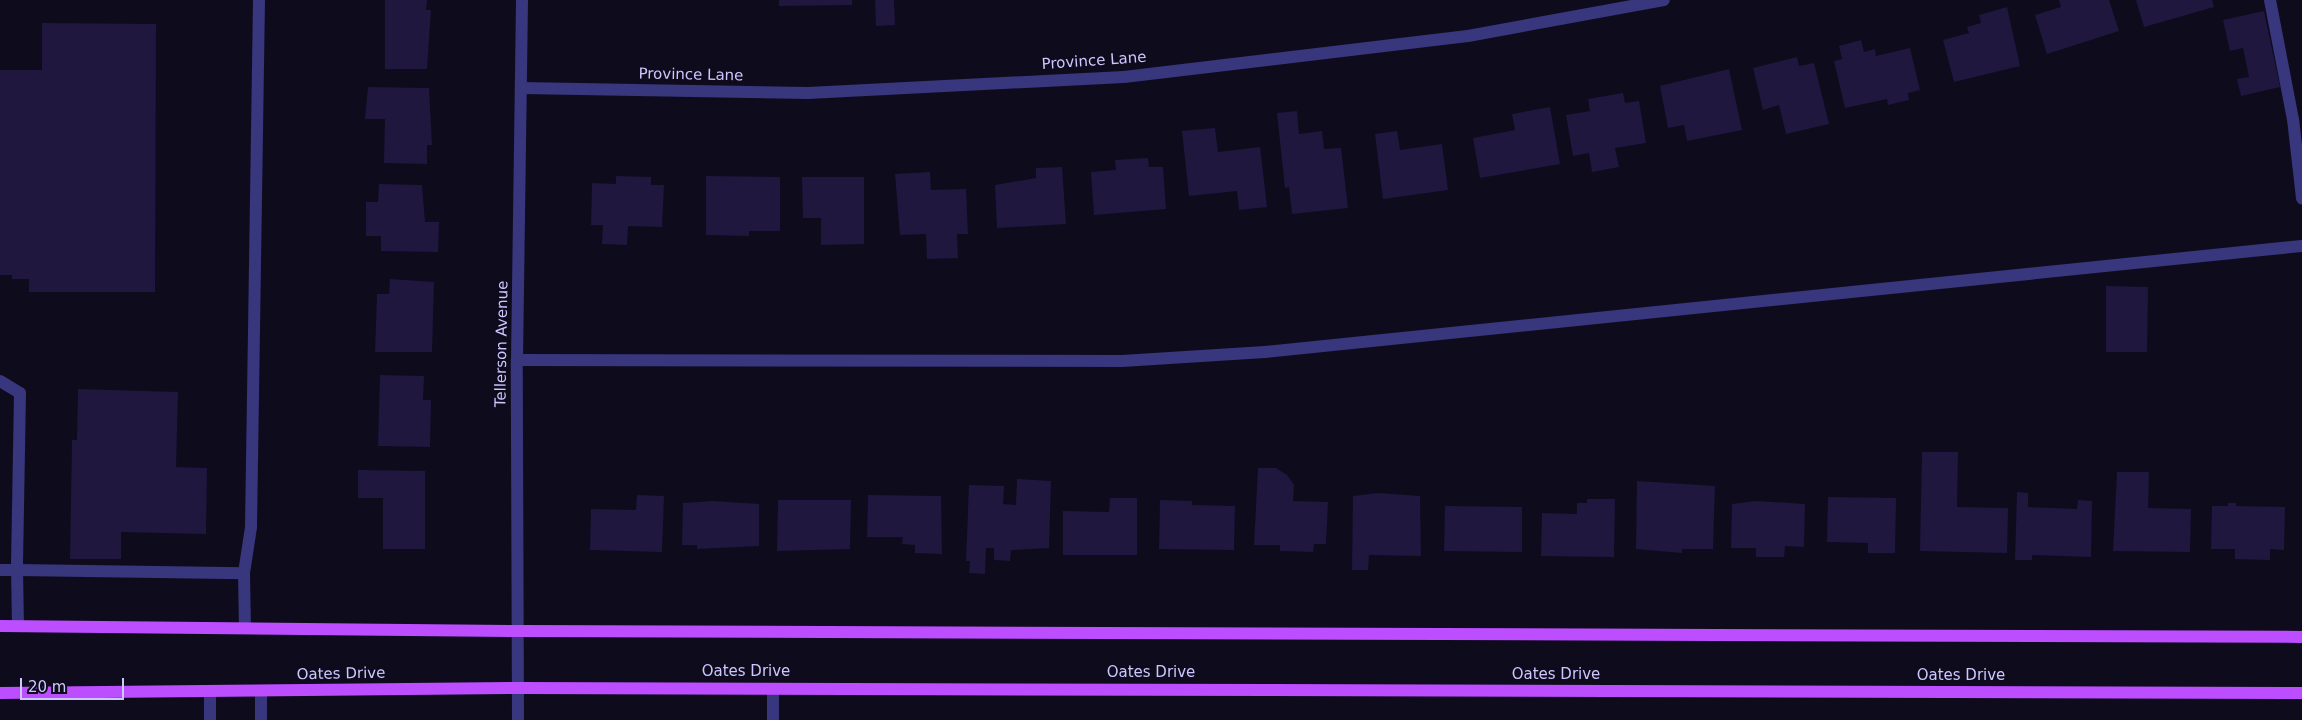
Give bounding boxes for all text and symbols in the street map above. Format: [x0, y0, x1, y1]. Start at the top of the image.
street label: Province Lane [1041, 48, 1147, 74]
street label: Province Lane [638, 65, 744, 85]
street label: Tellerson Avenue [492, 281, 512, 407]
street label: Oates Drive [702, 663, 790, 681]
street label: Oates Drive [297, 664, 385, 684]
street label: Oates Drive [1107, 664, 1195, 682]
street label: Oates Drive [1512, 666, 1600, 684]
street label: Oates Drive [1917, 667, 2005, 685]
scale bar [22, 668, 126, 700]
text: 20 m [28, 678, 66, 696]

